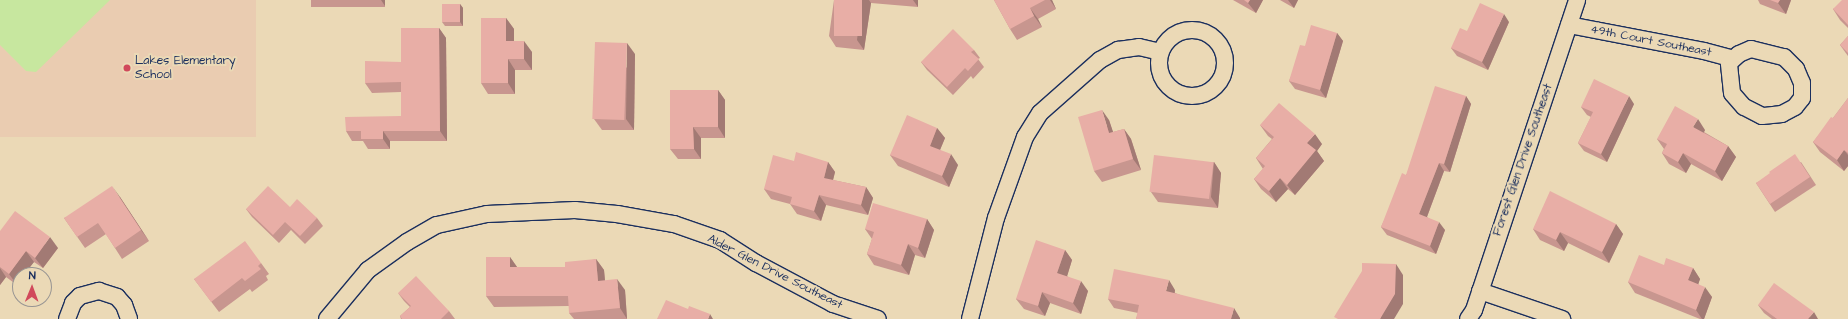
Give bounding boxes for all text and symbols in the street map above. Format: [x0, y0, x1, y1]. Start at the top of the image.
street label: 49th Court Southeast [1589, 22, 1713, 60]
place label: Lakes Elementary School [135, 54, 236, 82]
marker: Lakes Elementary School [122, 63, 132, 73]
street label: Forest Glen Drive Southeast [1490, 82, 1556, 238]
street label: Alder Glen Drive Southeast [705, 232, 845, 312]
north arrow [12, 267, 52, 307]
text: N [29, 268, 36, 283]

